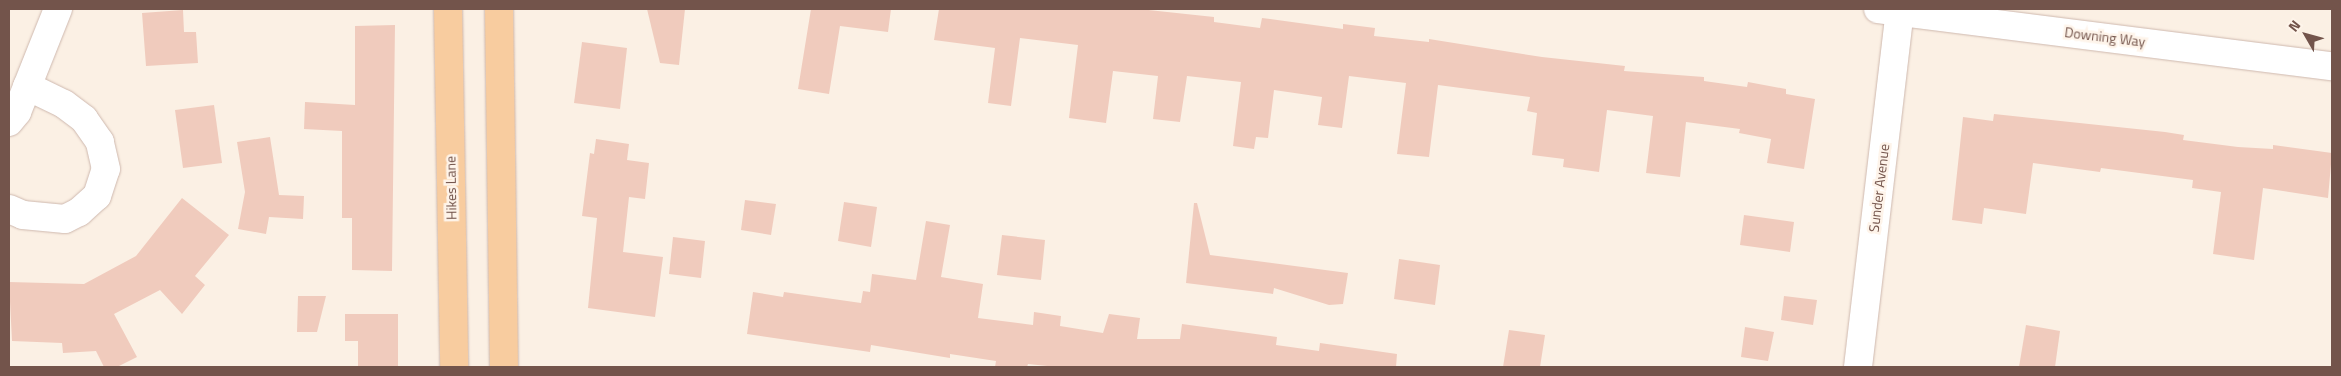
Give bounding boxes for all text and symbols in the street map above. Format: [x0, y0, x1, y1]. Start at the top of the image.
north arrow [2281, 10, 2331, 60]
text: N [2283, 15, 2305, 36]
street label: Downing Way [2064, 24, 2146, 50]
street label: Sunder Avenue [1865, 143, 1893, 233]
street label: Hikes Lane [442, 156, 460, 220]

